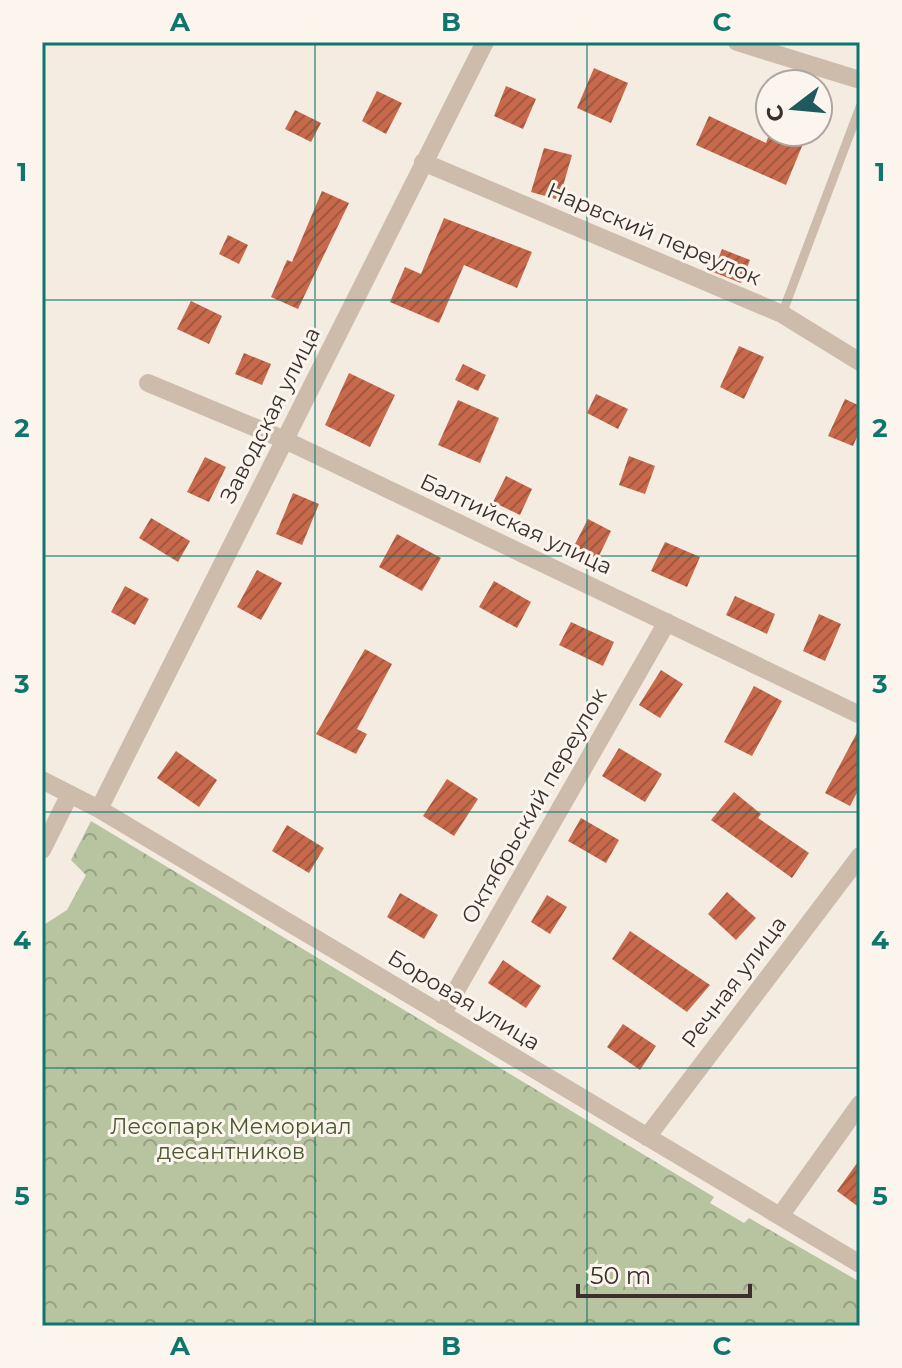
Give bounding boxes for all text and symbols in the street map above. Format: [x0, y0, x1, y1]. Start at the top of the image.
text: A [169, 6, 191, 38]
text: B [441, 6, 461, 38]
text: C [713, 6, 732, 38]
north arrow [754, 68, 834, 148]
text: С [760, 102, 790, 125]
text: 1 [17, 156, 27, 188]
text: 1 [875, 156, 885, 188]
street label: Нарвский переулок [543, 177, 765, 291]
street label: Заводская улица [214, 323, 326, 507]
text: 2 [14, 412, 30, 444]
text: 2 [872, 412, 888, 444]
street label: Балтийская улица [416, 468, 616, 580]
text: 3 [13, 668, 30, 700]
text: 3 [871, 668, 888, 700]
street label: Октябрьский переулок [455, 683, 613, 928]
street label: Речная улица [676, 911, 792, 1053]
text: 4 [13, 924, 31, 956]
text: 4 [871, 924, 889, 956]
street label: Боровая улица [383, 944, 545, 1056]
park label: Лесопарк Мемориал десантников [110, 1113, 352, 1165]
text: 5 [14, 1180, 30, 1212]
text: 5 [872, 1180, 888, 1212]
scale bar [578, 1248, 750, 1298]
text: 50 m [590, 1261, 651, 1290]
text: A [169, 1330, 191, 1362]
text: B [441, 1330, 461, 1362]
text: C [713, 1330, 732, 1362]

